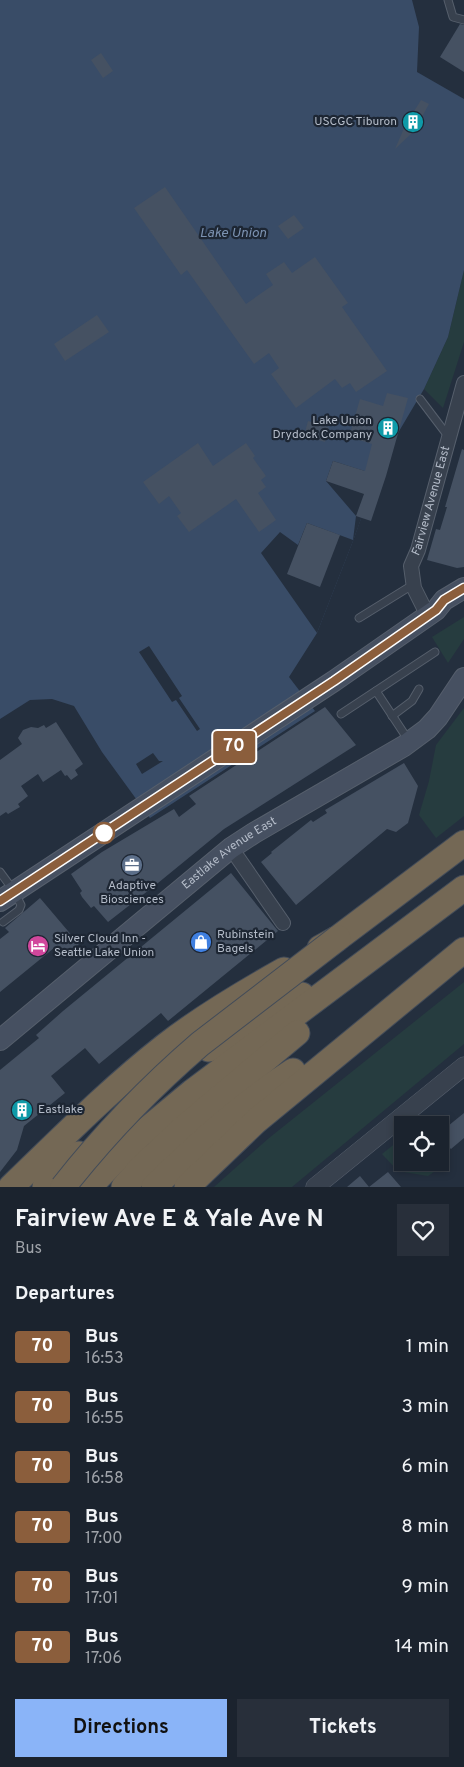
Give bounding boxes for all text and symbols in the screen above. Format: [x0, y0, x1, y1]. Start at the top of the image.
building icon: USCGC Tiburon [401, 110, 425, 134]
place label: USCGC Tiburon [314, 114, 397, 130]
water label: Lake Union [200, 225, 267, 242]
place label: Lake Union Drydock Company [273, 413, 372, 443]
building icon: Lake Union Drydock Company [376, 416, 400, 440]
street label: Fairview Avenue East [408, 444, 454, 558]
line badge: 70 [212, 731, 256, 763]
text: 70 [223, 735, 245, 758]
street label: Eastlake Avenue East [179, 813, 280, 893]
unlabelled marker [93, 822, 115, 844]
office icon: Adaptive Biosciences [120, 853, 144, 877]
place label: Adaptive Biosciences [100, 878, 164, 908]
place label: Rubinstein Bagels [217, 927, 274, 957]
shop icon: Rubinstein Bagels [189, 930, 213, 954]
place label: Silver Cloud Inn - Seattle Lake Union [54, 931, 154, 961]
hotel icon: Silver Cloud Inn - Seattle Lake Union [26, 934, 50, 958]
building icon: Eastlake [10, 1098, 34, 1122]
place label: Eastlake [38, 1102, 83, 1118]
map controls [394, 1116, 449, 1171]
button: locate [394, 1116, 449, 1171]
button: heart [397, 1204, 449, 1256]
text: Fairview Ave E & Yale Ave N [15, 1205, 324, 1235]
text: Bus [15, 1239, 42, 1259]
text: Departures [15, 1282, 115, 1306]
text: Bus [85, 1325, 119, 1349]
text: 70 [32, 1335, 53, 1358]
text: 1 min [406, 1335, 449, 1359]
text: 16:53 [85, 1349, 124, 1369]
text: Bus [85, 1385, 119, 1409]
text: 70 [32, 1395, 53, 1418]
text: 3 min [401, 1395, 449, 1419]
text: 16:55 [85, 1409, 124, 1429]
text: Bus [85, 1445, 119, 1469]
text: 70 [32, 1455, 53, 1478]
text: 6 min [402, 1455, 449, 1479]
text: 16:58 [85, 1469, 124, 1489]
text: Bus [85, 1505, 119, 1529]
text: 70 [32, 1515, 53, 1538]
text: 8 min [401, 1515, 449, 1539]
text: 17:00 [85, 1529, 123, 1549]
text: Bus [85, 1565, 119, 1589]
text: 70 [32, 1575, 53, 1598]
text: 9 min [402, 1575, 449, 1599]
text: 17:01 [85, 1589, 118, 1609]
text: Bus [85, 1625, 119, 1649]
text: 70 [32, 1635, 53, 1658]
text: 14 min [394, 1635, 449, 1659]
text: 17:06 [85, 1649, 122, 1669]
button: Directions [15, 1699, 227, 1757]
button: Tickets [237, 1699, 449, 1757]

